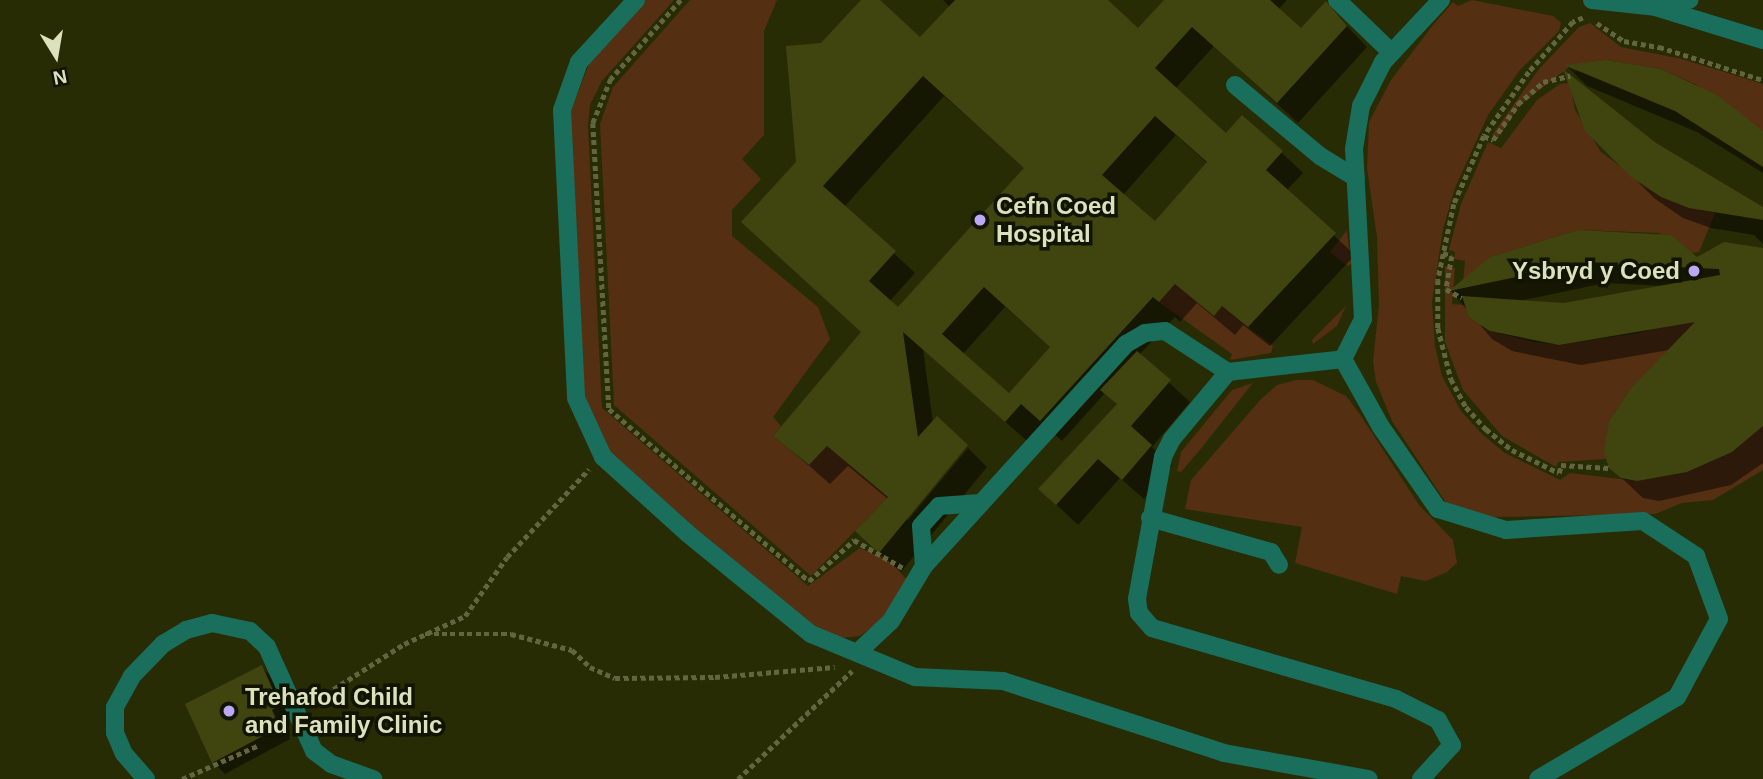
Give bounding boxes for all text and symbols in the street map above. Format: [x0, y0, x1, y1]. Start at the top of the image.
north arrow [21, 21, 91, 91]
text: N [51, 65, 69, 89]
place label: Cefn Coed Hospital [996, 192, 1116, 248]
marker: Cefn Coed Hospital [970, 210, 990, 230]
place label: Ysbryd y Coed [1512, 257, 1680, 285]
marker: Ysbryd y Coed [1686, 263, 1702, 279]
place label: Trehafod Child and Family Clinic [245, 683, 442, 739]
marker: Trehafod Child and Family Clinic [219, 701, 239, 721]

